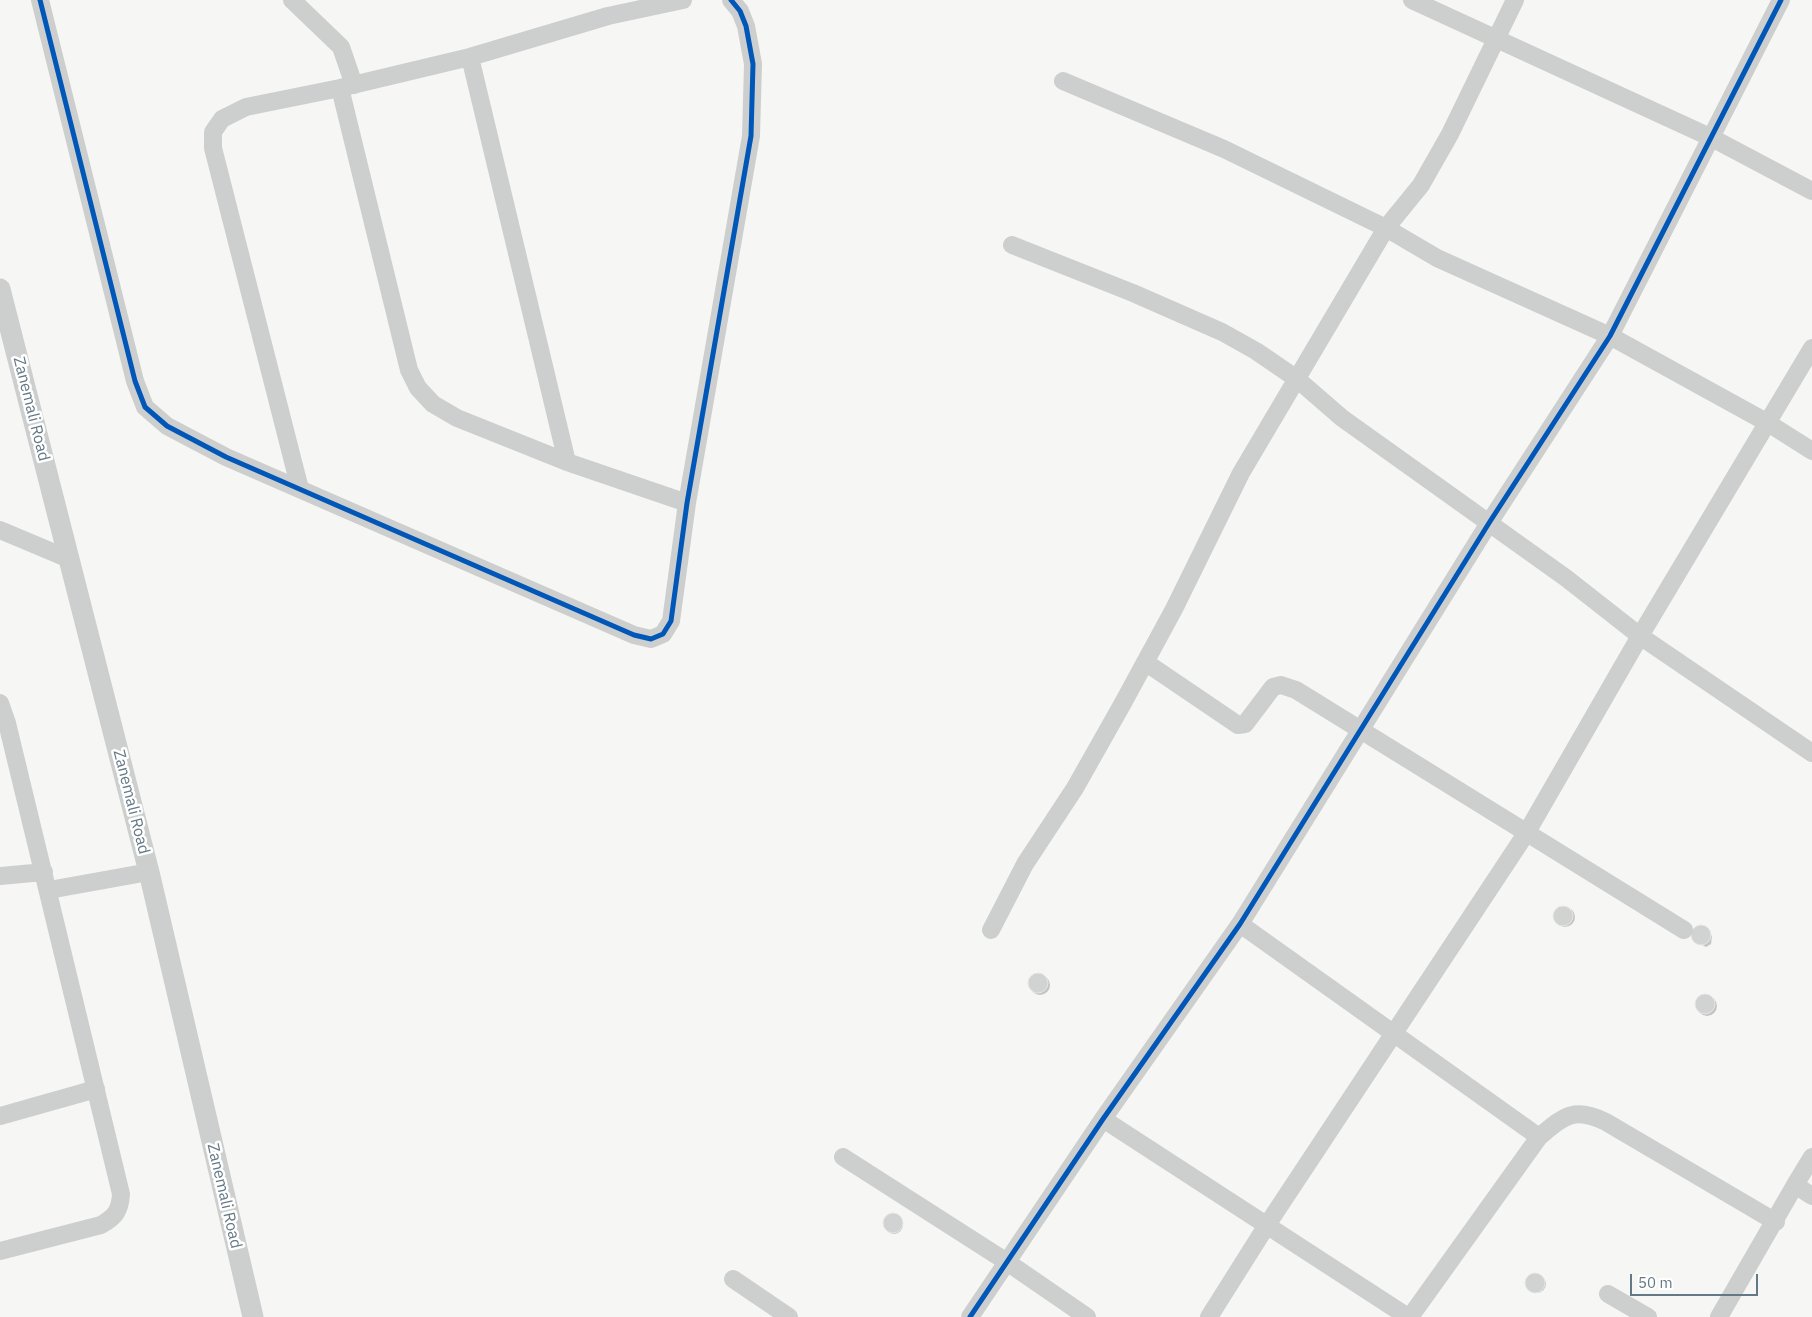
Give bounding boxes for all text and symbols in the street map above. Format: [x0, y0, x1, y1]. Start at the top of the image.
street label: Zanemali Road [9, 355, 53, 463]
street label: Zanemali Road [109, 748, 153, 856]
street label: Zanemali Road [203, 1142, 245, 1250]
scale bar [1632, 1264, 1760, 1296]
text: 50 m [1638, 1273, 1673, 1292]

